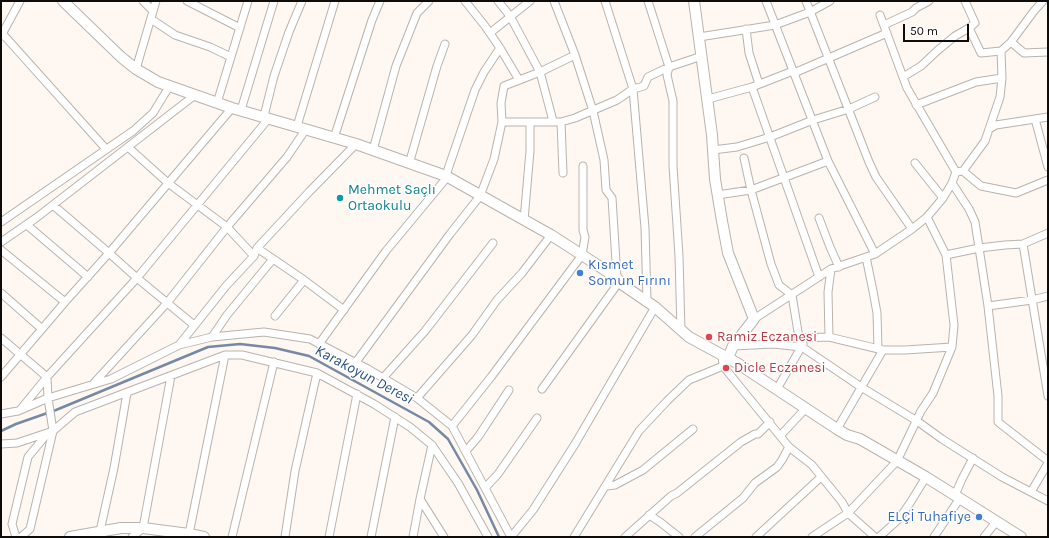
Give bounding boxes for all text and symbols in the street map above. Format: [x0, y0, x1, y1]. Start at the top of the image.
scale bar [905, 16, 971, 42]
text: 50 m [910, 24, 938, 38]
place label: Mehmet Saçlı Ortaokulu [348, 182, 436, 214]
marker: Mehmet Saçlı Ortaokulu [335, 193, 345, 203]
place label: Kısmet Somun Fırını [588, 257, 671, 290]
marker: Kısmet Somun Fırını [575, 268, 585, 278]
place label: Ramiz Eczanesi [717, 329, 817, 345]
marker: Ramiz Eczanesi [704, 332, 714, 342]
water label: Karakoyun Deresi [312, 342, 416, 408]
place label: Dicle Eczanesi [734, 360, 826, 376]
marker: Dicle Eczanesi [721, 363, 731, 373]
place label: ELÇİ Tuhafiye [887, 509, 971, 525]
marker: ELÇİ Tuhafiye [974, 512, 984, 522]

